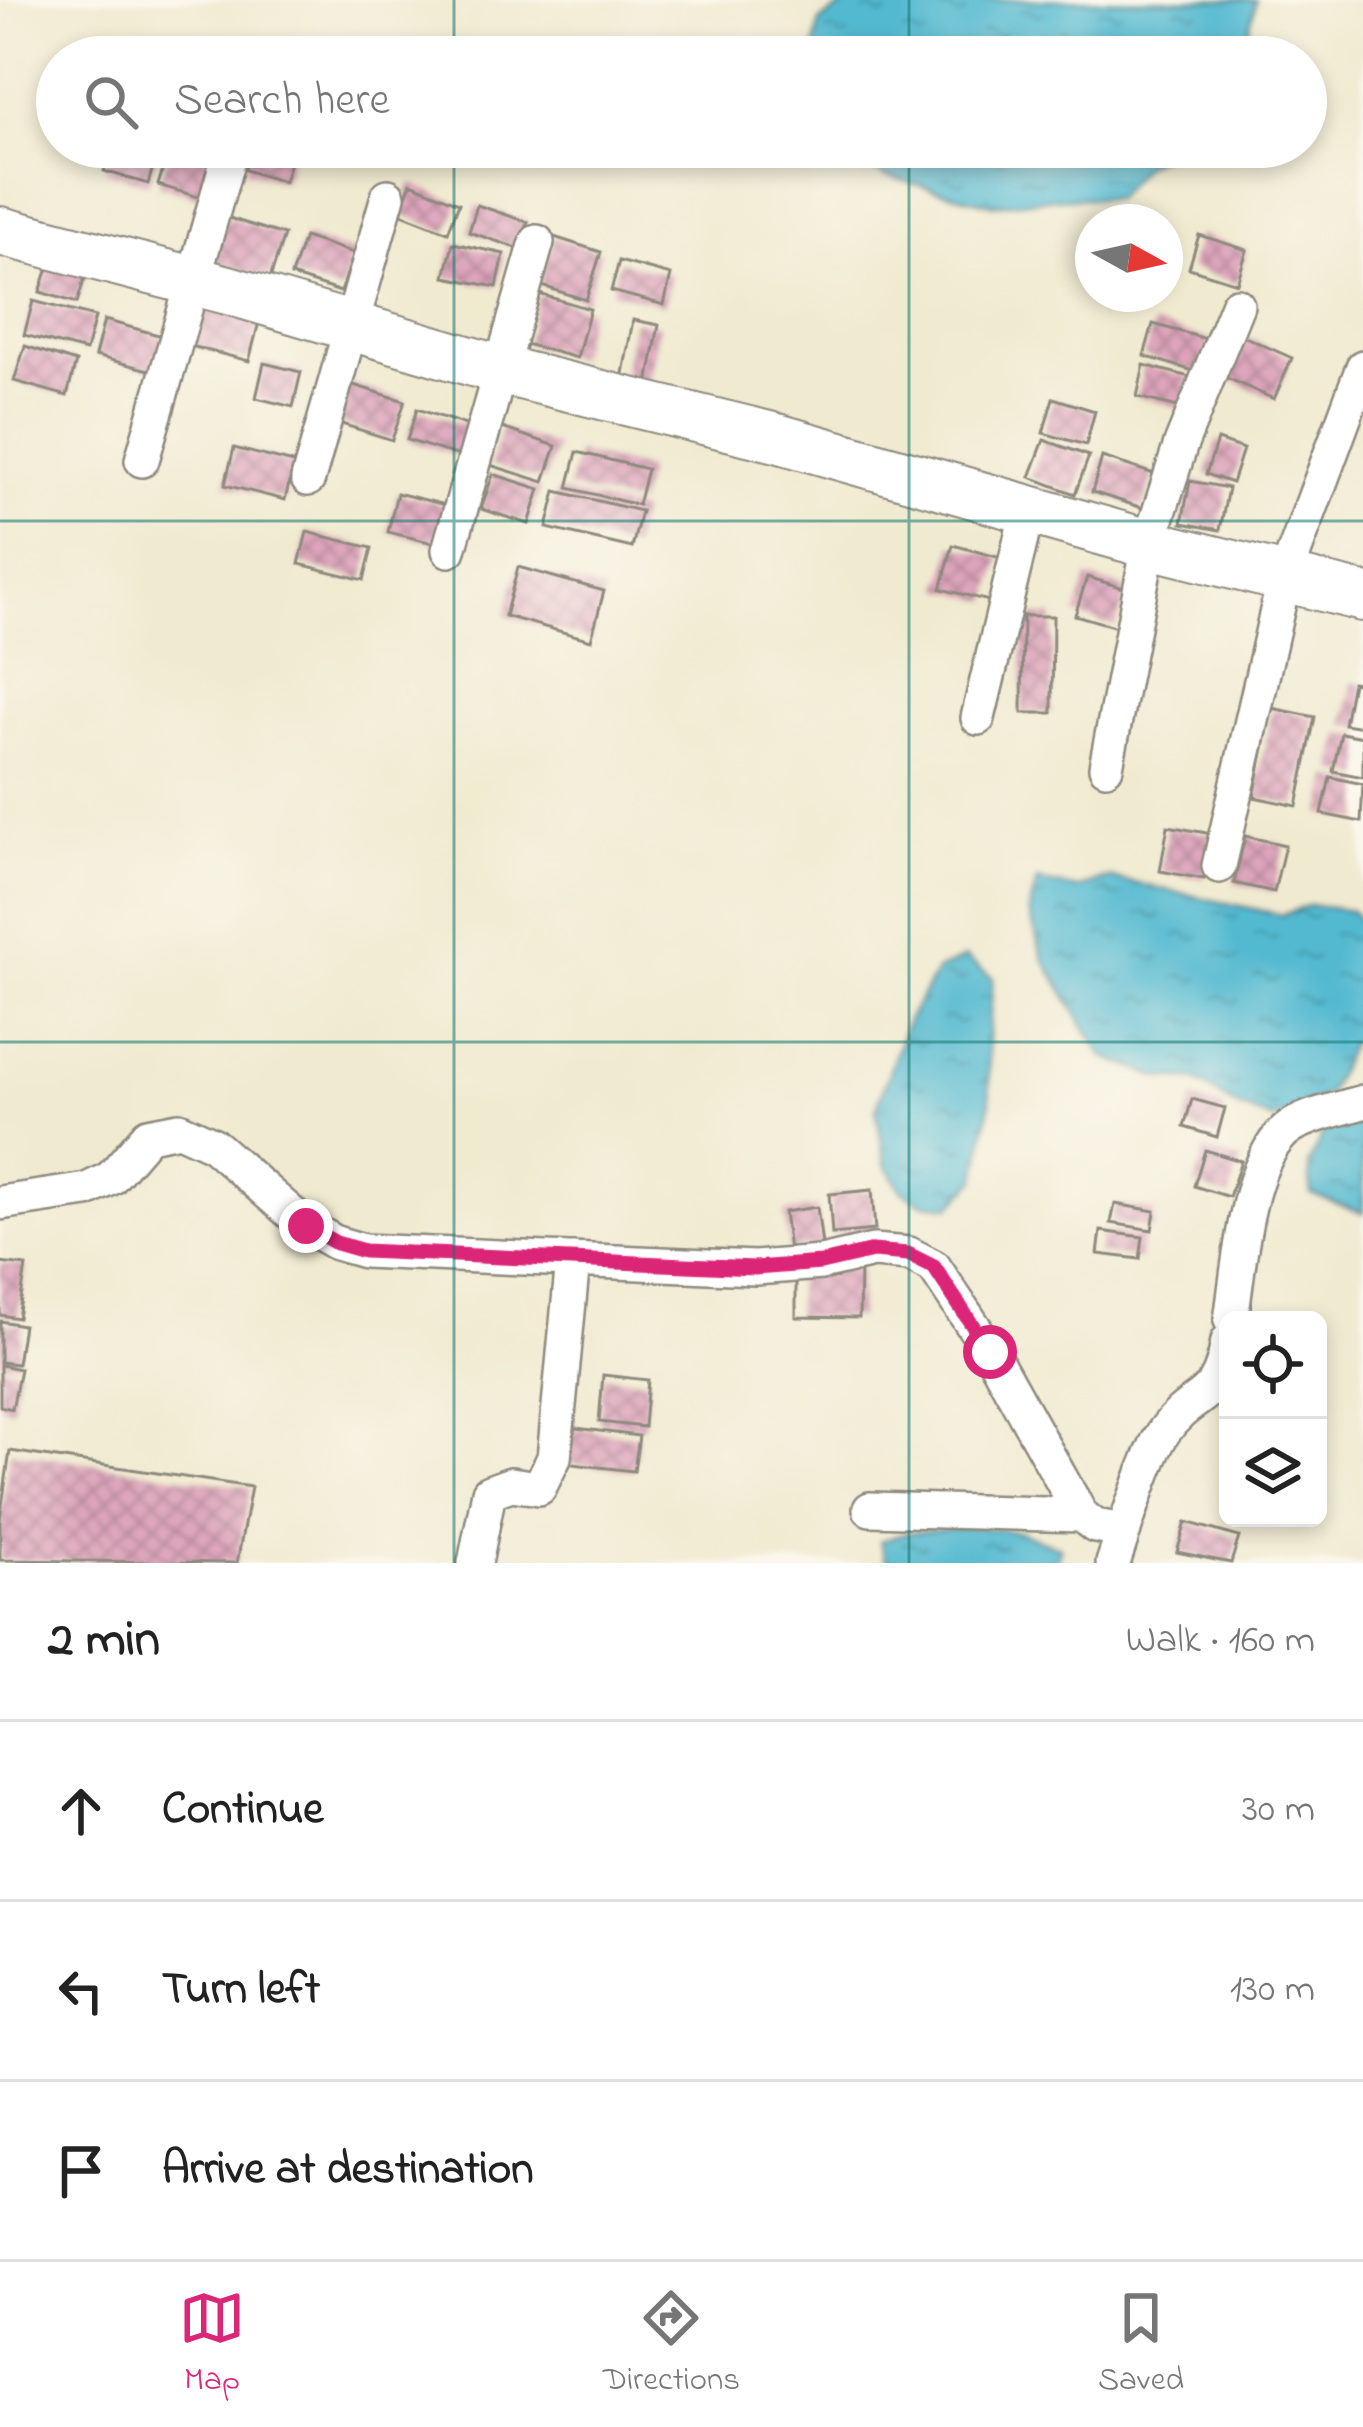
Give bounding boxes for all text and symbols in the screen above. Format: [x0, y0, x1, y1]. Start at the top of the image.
search box [36, 36, 1327, 168]
icon: search [78, 69, 144, 135]
text: Search here [174, 69, 390, 135]
north arrow [1075, 204, 1183, 312]
route end [279, 1199, 333, 1253]
map controls [1219, 1311, 1327, 1527]
button: locate [1219, 1311, 1327, 1419]
route start [963, 1325, 1017, 1379]
button: layers [1219, 1419, 1327, 1527]
text: 2 min [48, 1604, 160, 1679]
text: Walk · 160 m [1126, 1613, 1315, 1670]
icon: ahead [48, 1778, 114, 1844]
text: Continue [162, 1778, 323, 1844]
text: 30 m [1242, 1782, 1315, 1839]
icon: left [48, 1958, 114, 2024]
text: Turn left [162, 1958, 320, 2024]
text: 130 m [1230, 1962, 1315, 2019]
icon: arrive [48, 2138, 114, 2204]
text: Arrive at destination [162, 2138, 533, 2204]
tab: Map [179, 2285, 245, 2405]
tab: Directions [603, 2285, 740, 2405]
tab: Saved [1098, 2285, 1184, 2405]

